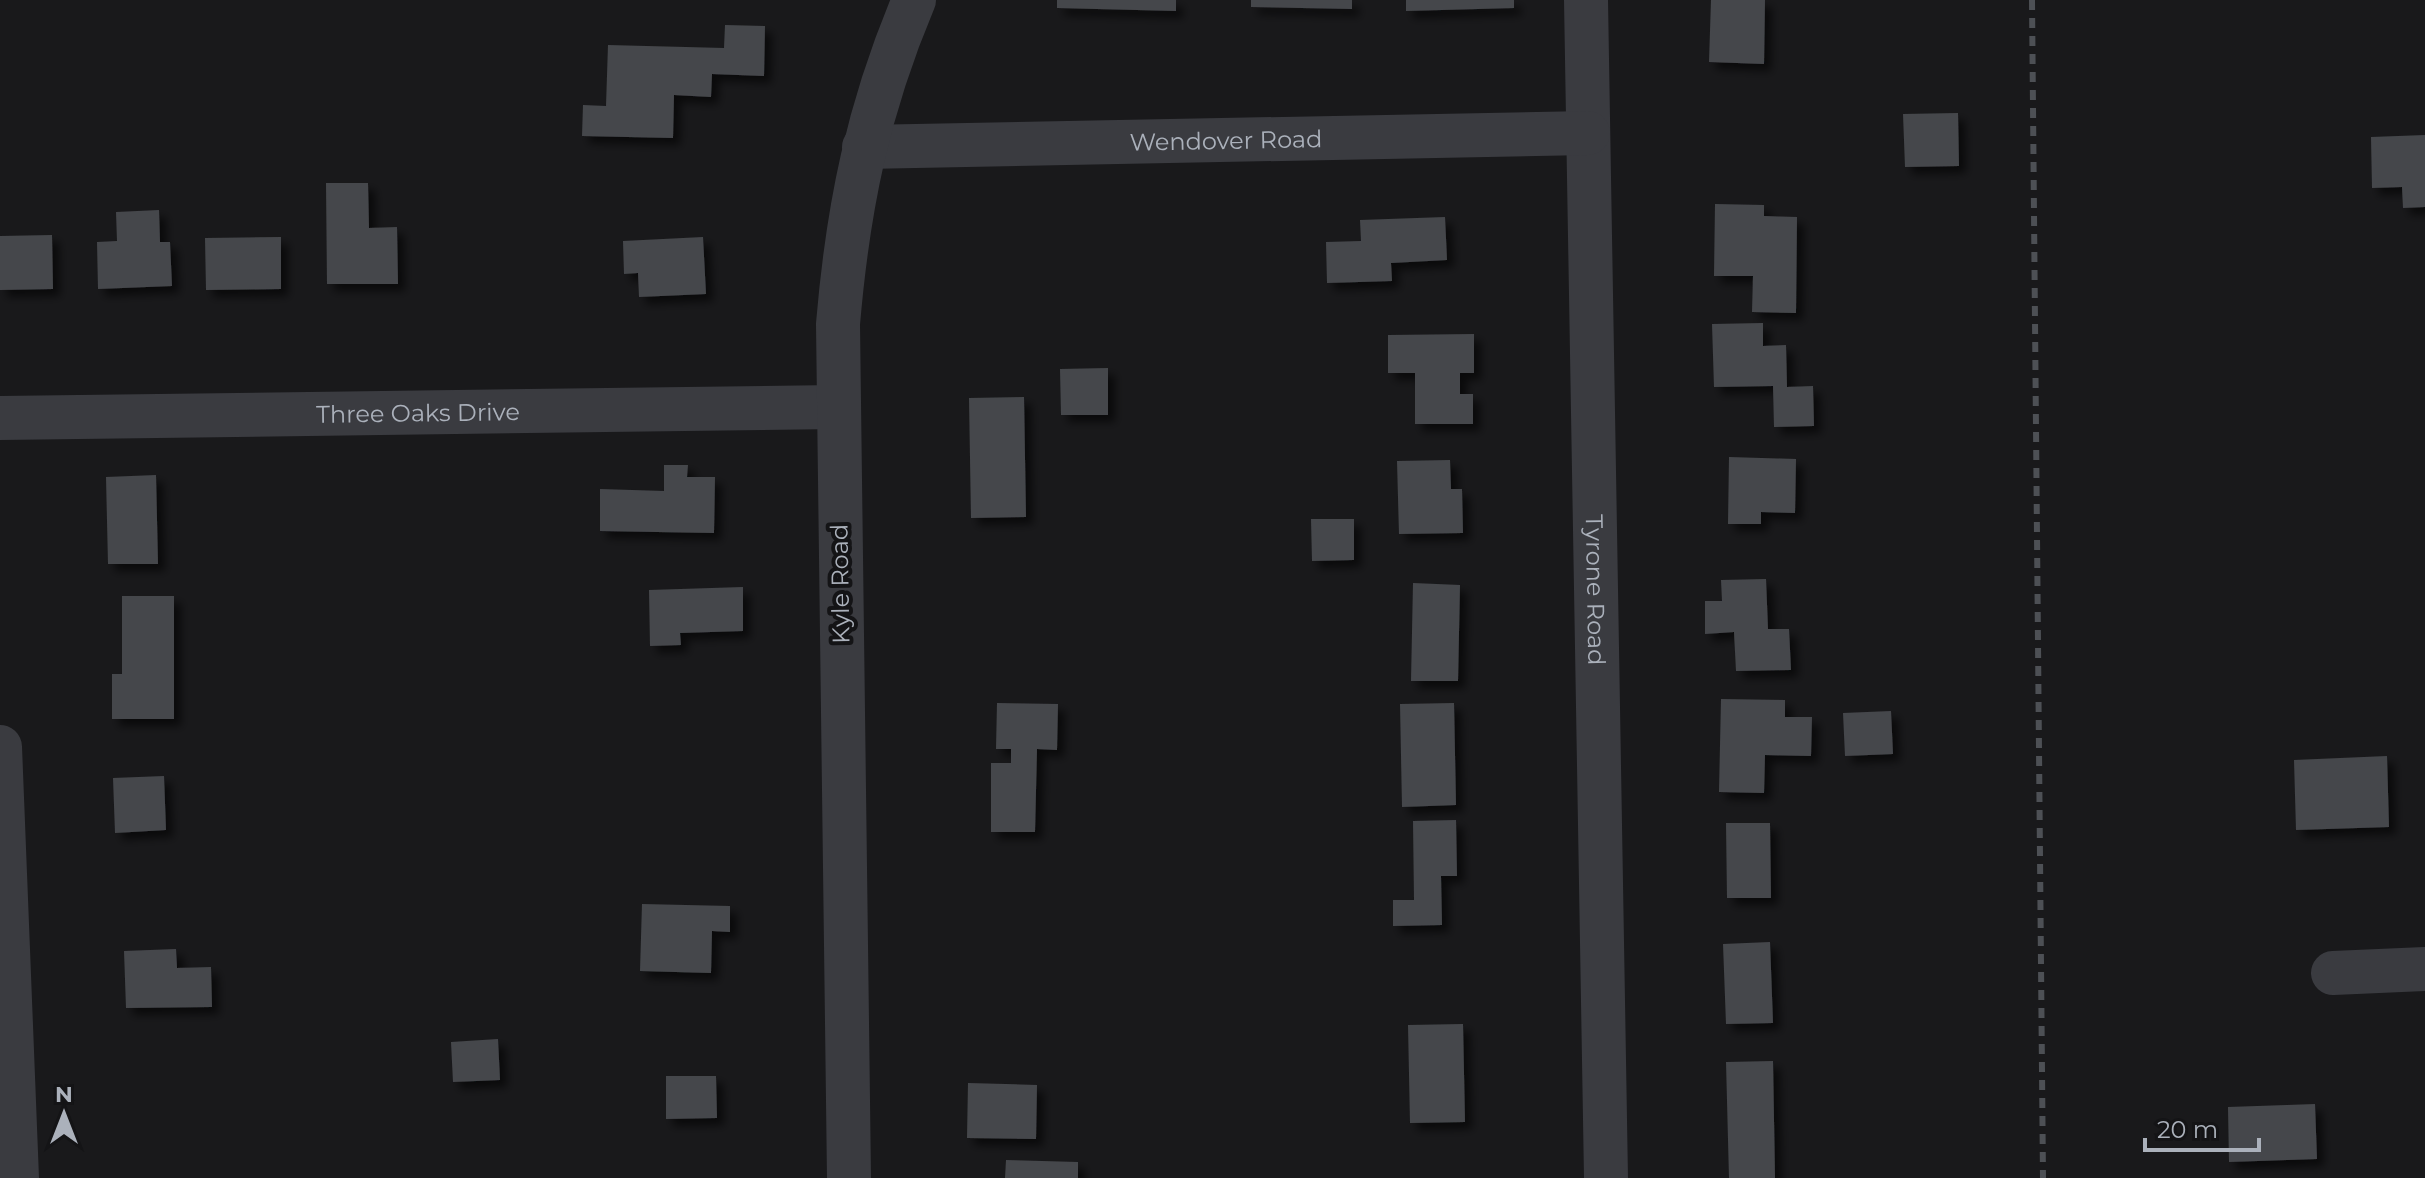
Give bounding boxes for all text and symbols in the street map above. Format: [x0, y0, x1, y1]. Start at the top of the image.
street label: Wendover Road [1129, 124, 1323, 156]
street label: Three Oaks Drive [316, 397, 520, 428]
street label: Tyrone Road [1580, 514, 1612, 666]
street label: Kyle Road [824, 524, 856, 644]
north arrow [24, 1074, 104, 1154]
text: N [55, 1081, 73, 1108]
scale bar [2145, 1102, 2259, 1152]
text: 20 m [2157, 1115, 2218, 1144]

